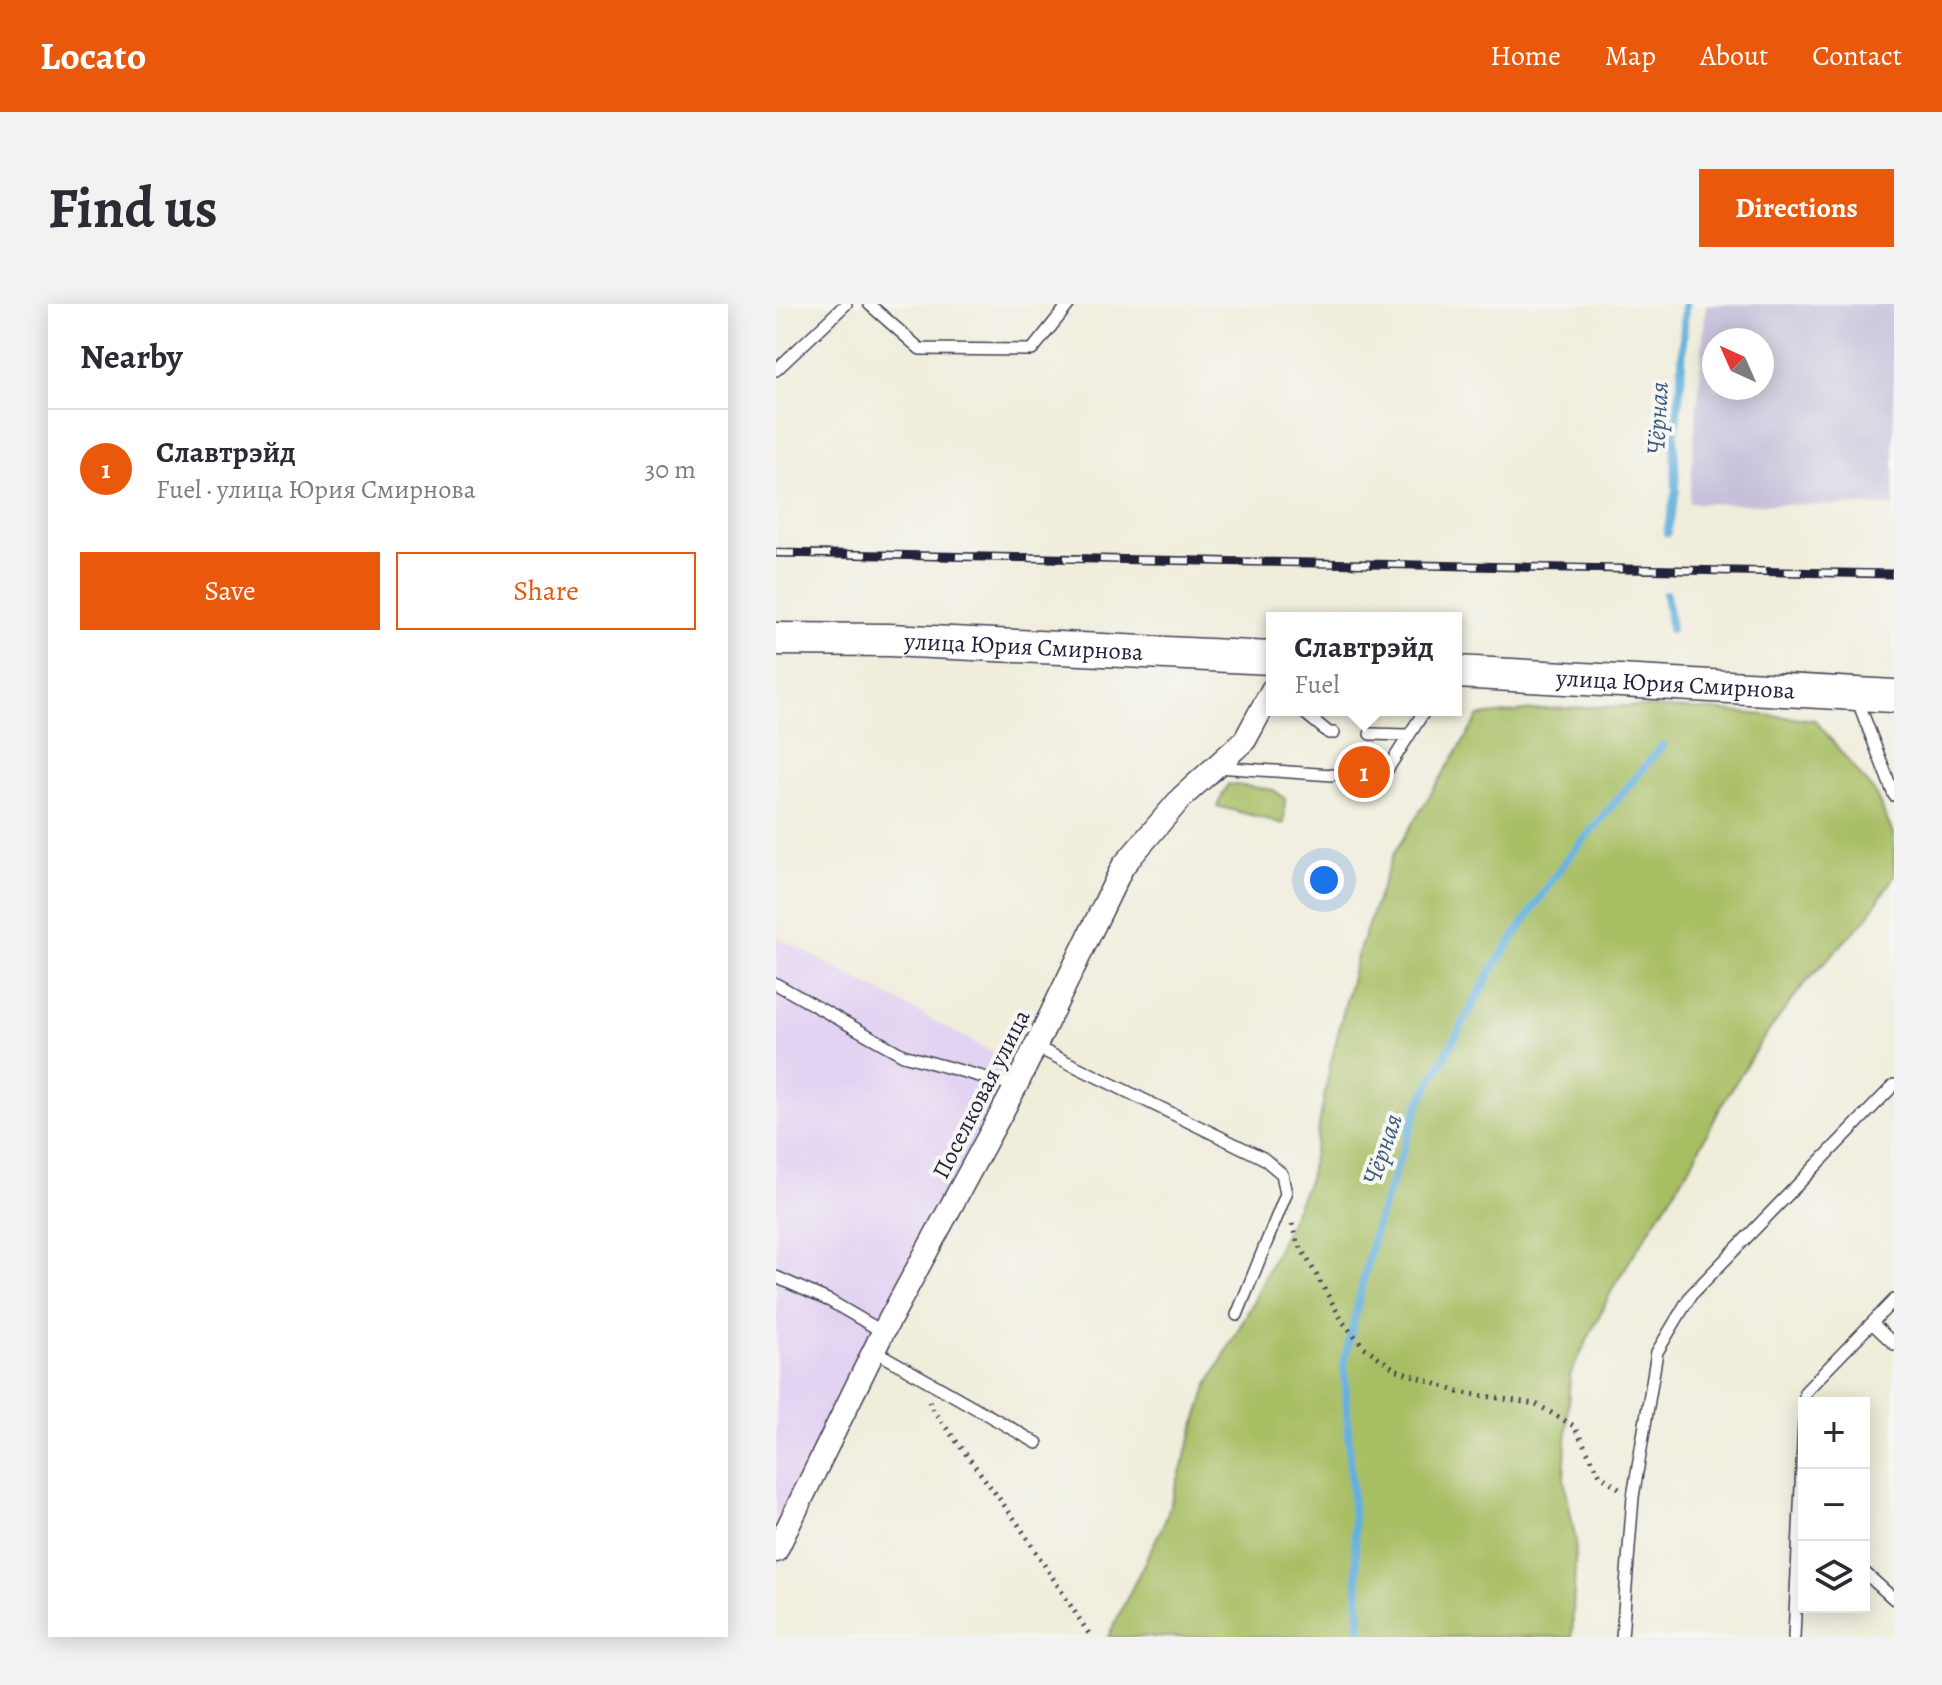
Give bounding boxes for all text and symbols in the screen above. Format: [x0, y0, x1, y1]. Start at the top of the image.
text: Locato [40, 30, 146, 82]
text: Home [1490, 37, 1561, 75]
text: Map [1605, 37, 1656, 75]
text: About [1700, 37, 1768, 75]
text: Contact [1812, 37, 1902, 75]
button: Directions [1699, 169, 1894, 247]
text: Find us [48, 170, 218, 246]
north arrow [1702, 328, 1774, 400]
text: Nearby [80, 333, 183, 380]
water label: Чёрная [1638, 380, 1677, 455]
text: Славтрэйд [156, 432, 296, 472]
text: 1 [101, 452, 111, 487]
text: 30 m [645, 452, 696, 487]
text: Fuel · улица Юрия Смирнова [156, 472, 476, 507]
button: Save [80, 552, 380, 630]
button: Share [396, 552, 696, 630]
popup [1266, 612, 1462, 716]
street label: улица Юрия Смирнова [903, 625, 1144, 668]
text: Славтрэйд [1294, 627, 1434, 667]
street label: улица Юрия Смирнова [1554, 661, 1796, 707]
text: Fuel [1294, 667, 1340, 702]
pin: 1 [1338, 742, 1390, 802]
your location [1304, 860, 1344, 900]
street label: Поселковая улица [925, 1004, 1037, 1184]
water label: Чёрная [1354, 1109, 1411, 1189]
map controls [1798, 1397, 1870, 1613]
button: + [1798, 1397, 1870, 1469]
button: − [1798, 1469, 1870, 1541]
button: layers [1798, 1541, 1870, 1613]

